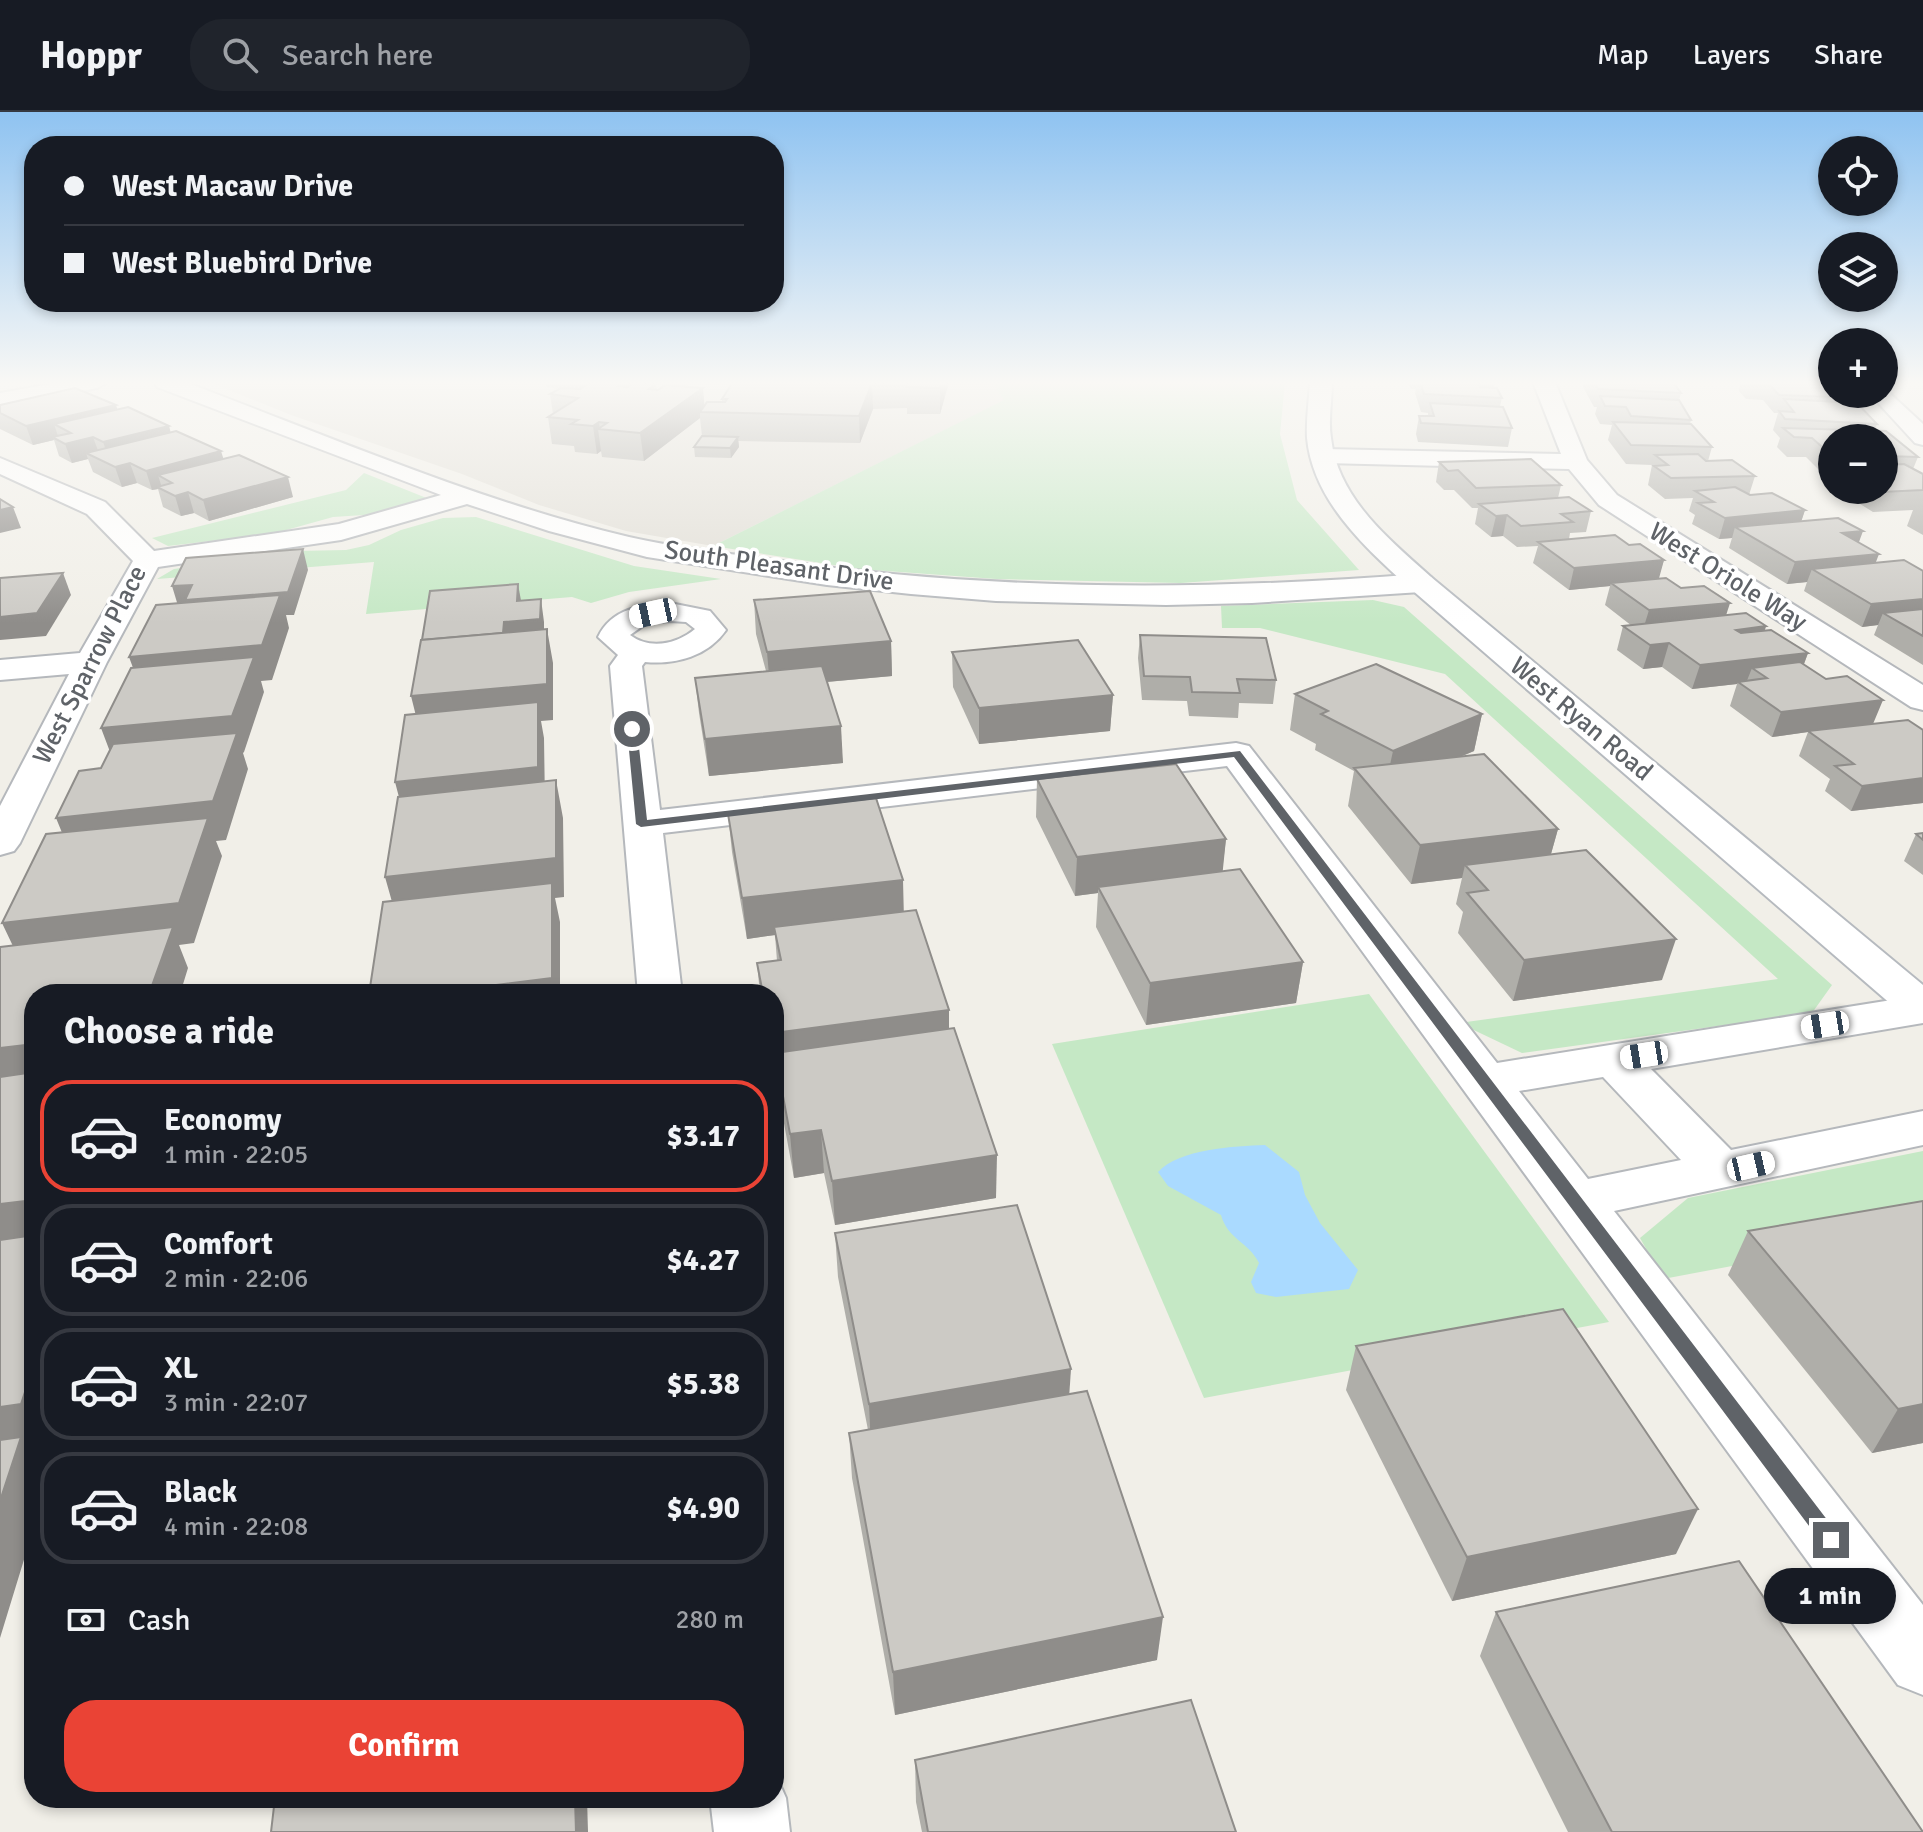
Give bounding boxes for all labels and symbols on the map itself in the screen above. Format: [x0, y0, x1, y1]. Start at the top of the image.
street label: West Oriole Way [1643, 516, 1813, 638]
street label: South Pleasant Drive [662, 534, 896, 598]
street label: West Sparrow Place [26, 560, 154, 770]
car [627, 596, 679, 630]
street label: West Ryan Road [1503, 650, 1659, 788]
route start [614, 711, 650, 747]
car [1799, 1009, 1851, 1041]
car [1618, 1039, 1670, 1071]
car [1725, 1149, 1777, 1183]
route end [1813, 1522, 1849, 1558]
callout: 1 min [1765, 1568, 1897, 1624]

